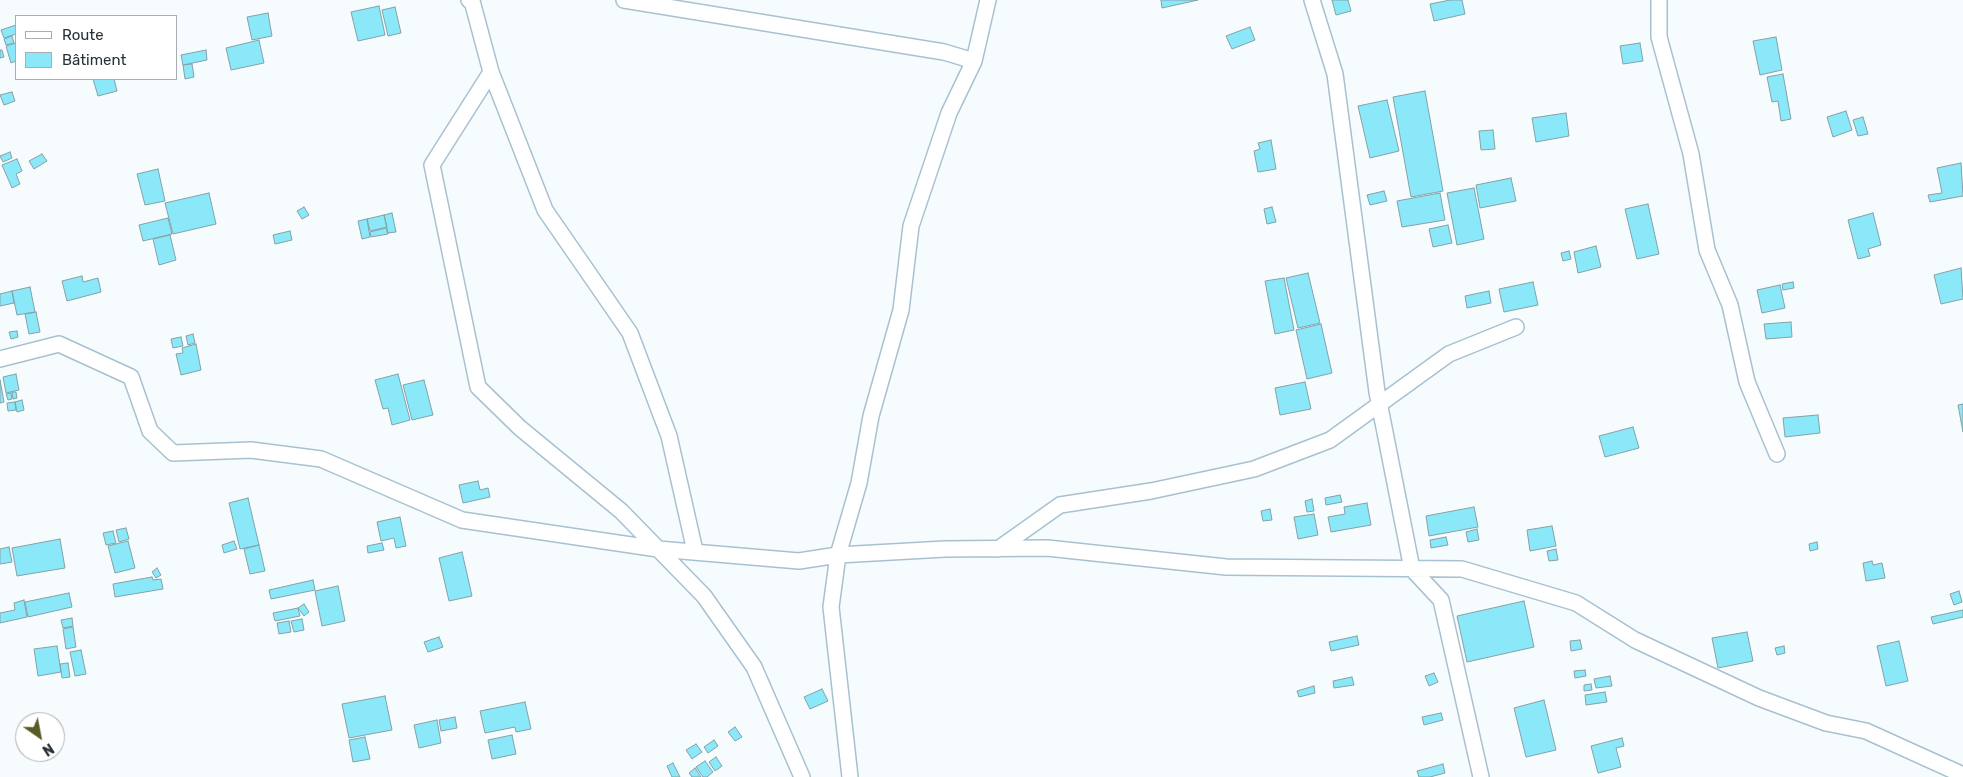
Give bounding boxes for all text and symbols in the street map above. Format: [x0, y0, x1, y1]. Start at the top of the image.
legend [15, 15, 178, 80]
text: Route [62, 26, 104, 44]
text: Bâtiment [62, 51, 126, 69]
north arrow [15, 712, 65, 762]
text: N [39, 739, 57, 759]

